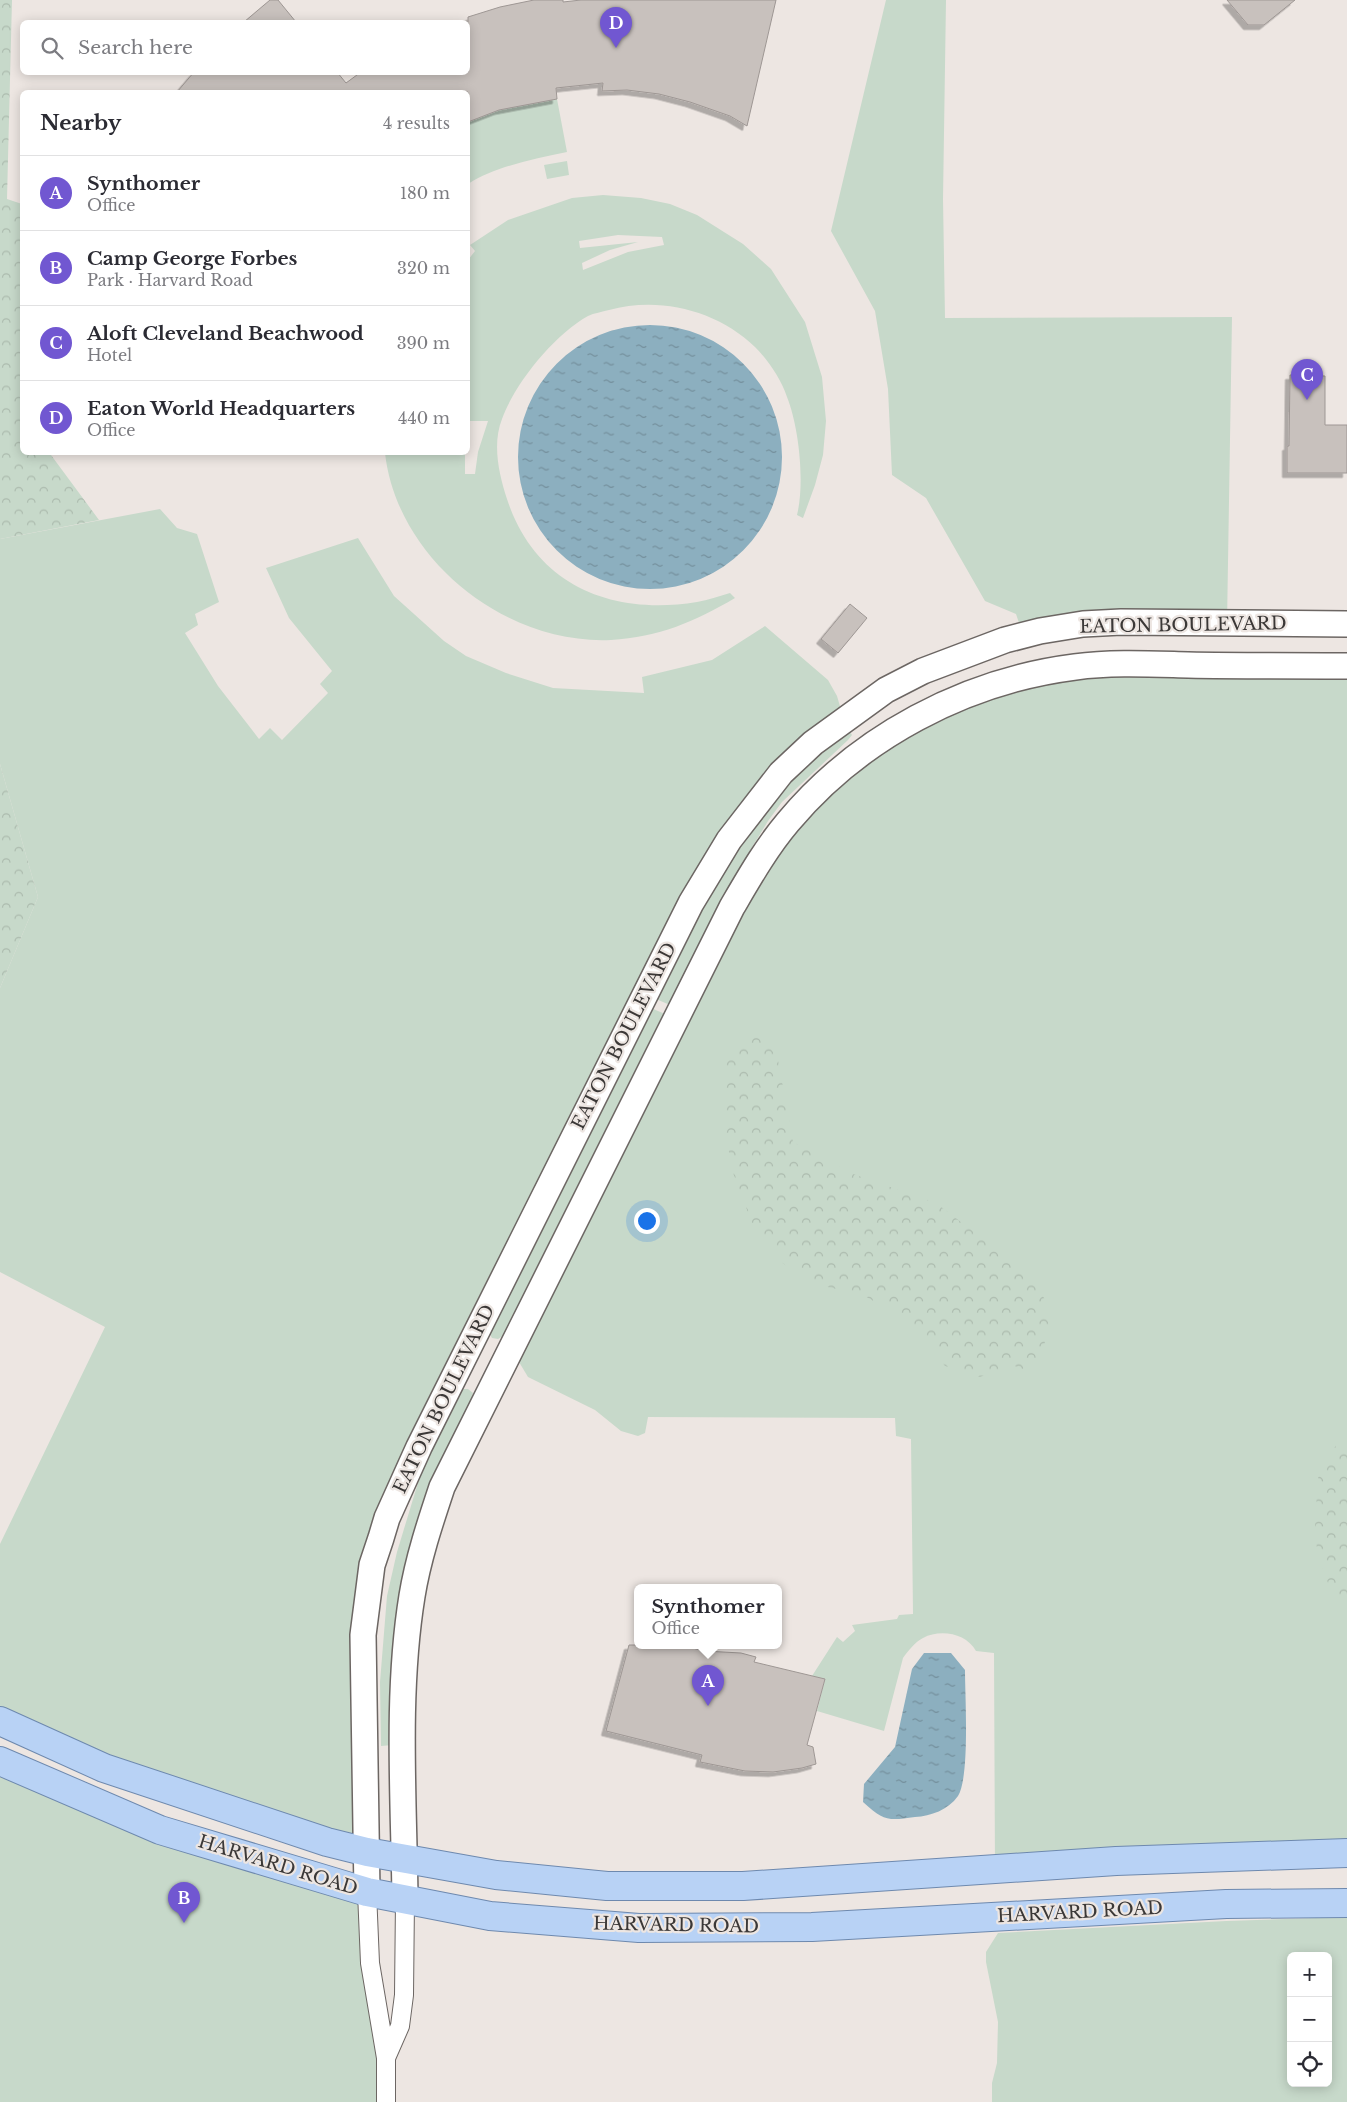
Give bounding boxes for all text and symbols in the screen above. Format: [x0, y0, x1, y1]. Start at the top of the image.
pin: D [600, 7, 632, 48]
search box [20, 20, 470, 75]
icon: search [38, 34, 66, 62]
text: Search here [78, 36, 193, 59]
text: Nearby [40, 110, 121, 136]
text: 4 results [383, 113, 450, 133]
text: Synthomer [87, 172, 200, 195]
text: A [50, 183, 62, 203]
text: 180 m [400, 183, 450, 203]
text: Office [87, 195, 135, 215]
text: Camp George Forbes [87, 247, 297, 270]
text: B [50, 258, 62, 278]
text: 320 m [397, 258, 450, 278]
text: Park · Harvard Road [87, 270, 253, 290]
text: Aloft Cleveland Beachwood [87, 322, 364, 345]
text: C [49, 333, 63, 353]
text: 390 m [397, 333, 450, 353]
text: Hotel [87, 345, 132, 365]
pin: C [1291, 359, 1323, 400]
text: Eaton World Headquarters [87, 397, 355, 420]
text: D [49, 408, 63, 428]
text: 440 m [398, 408, 450, 428]
text: Office [87, 420, 135, 440]
street label: EATON BOULEVARD [1079, 612, 1287, 638]
street label: EATON BOULEVARD [567, 939, 681, 1133]
your location [634, 1208, 660, 1234]
street label: EATON BOULEVARD [389, 1301, 499, 1497]
popup [634, 1584, 782, 1649]
text: Synthomer [651, 1595, 765, 1618]
text: Office [651, 1618, 700, 1638]
pin: A [692, 1665, 724, 1706]
street label: HARVARD ROAD [195, 1830, 361, 1900]
pin: B [168, 1882, 200, 1923]
street label: HARVARD ROAD [997, 1897, 1163, 1927]
street label: HARVARD ROAD [593, 1913, 759, 1937]
map controls [1287, 1952, 1332, 2087]
button: + [1287, 1952, 1332, 1997]
button: − [1287, 1997, 1332, 2042]
button: locate [1287, 2042, 1332, 2087]

